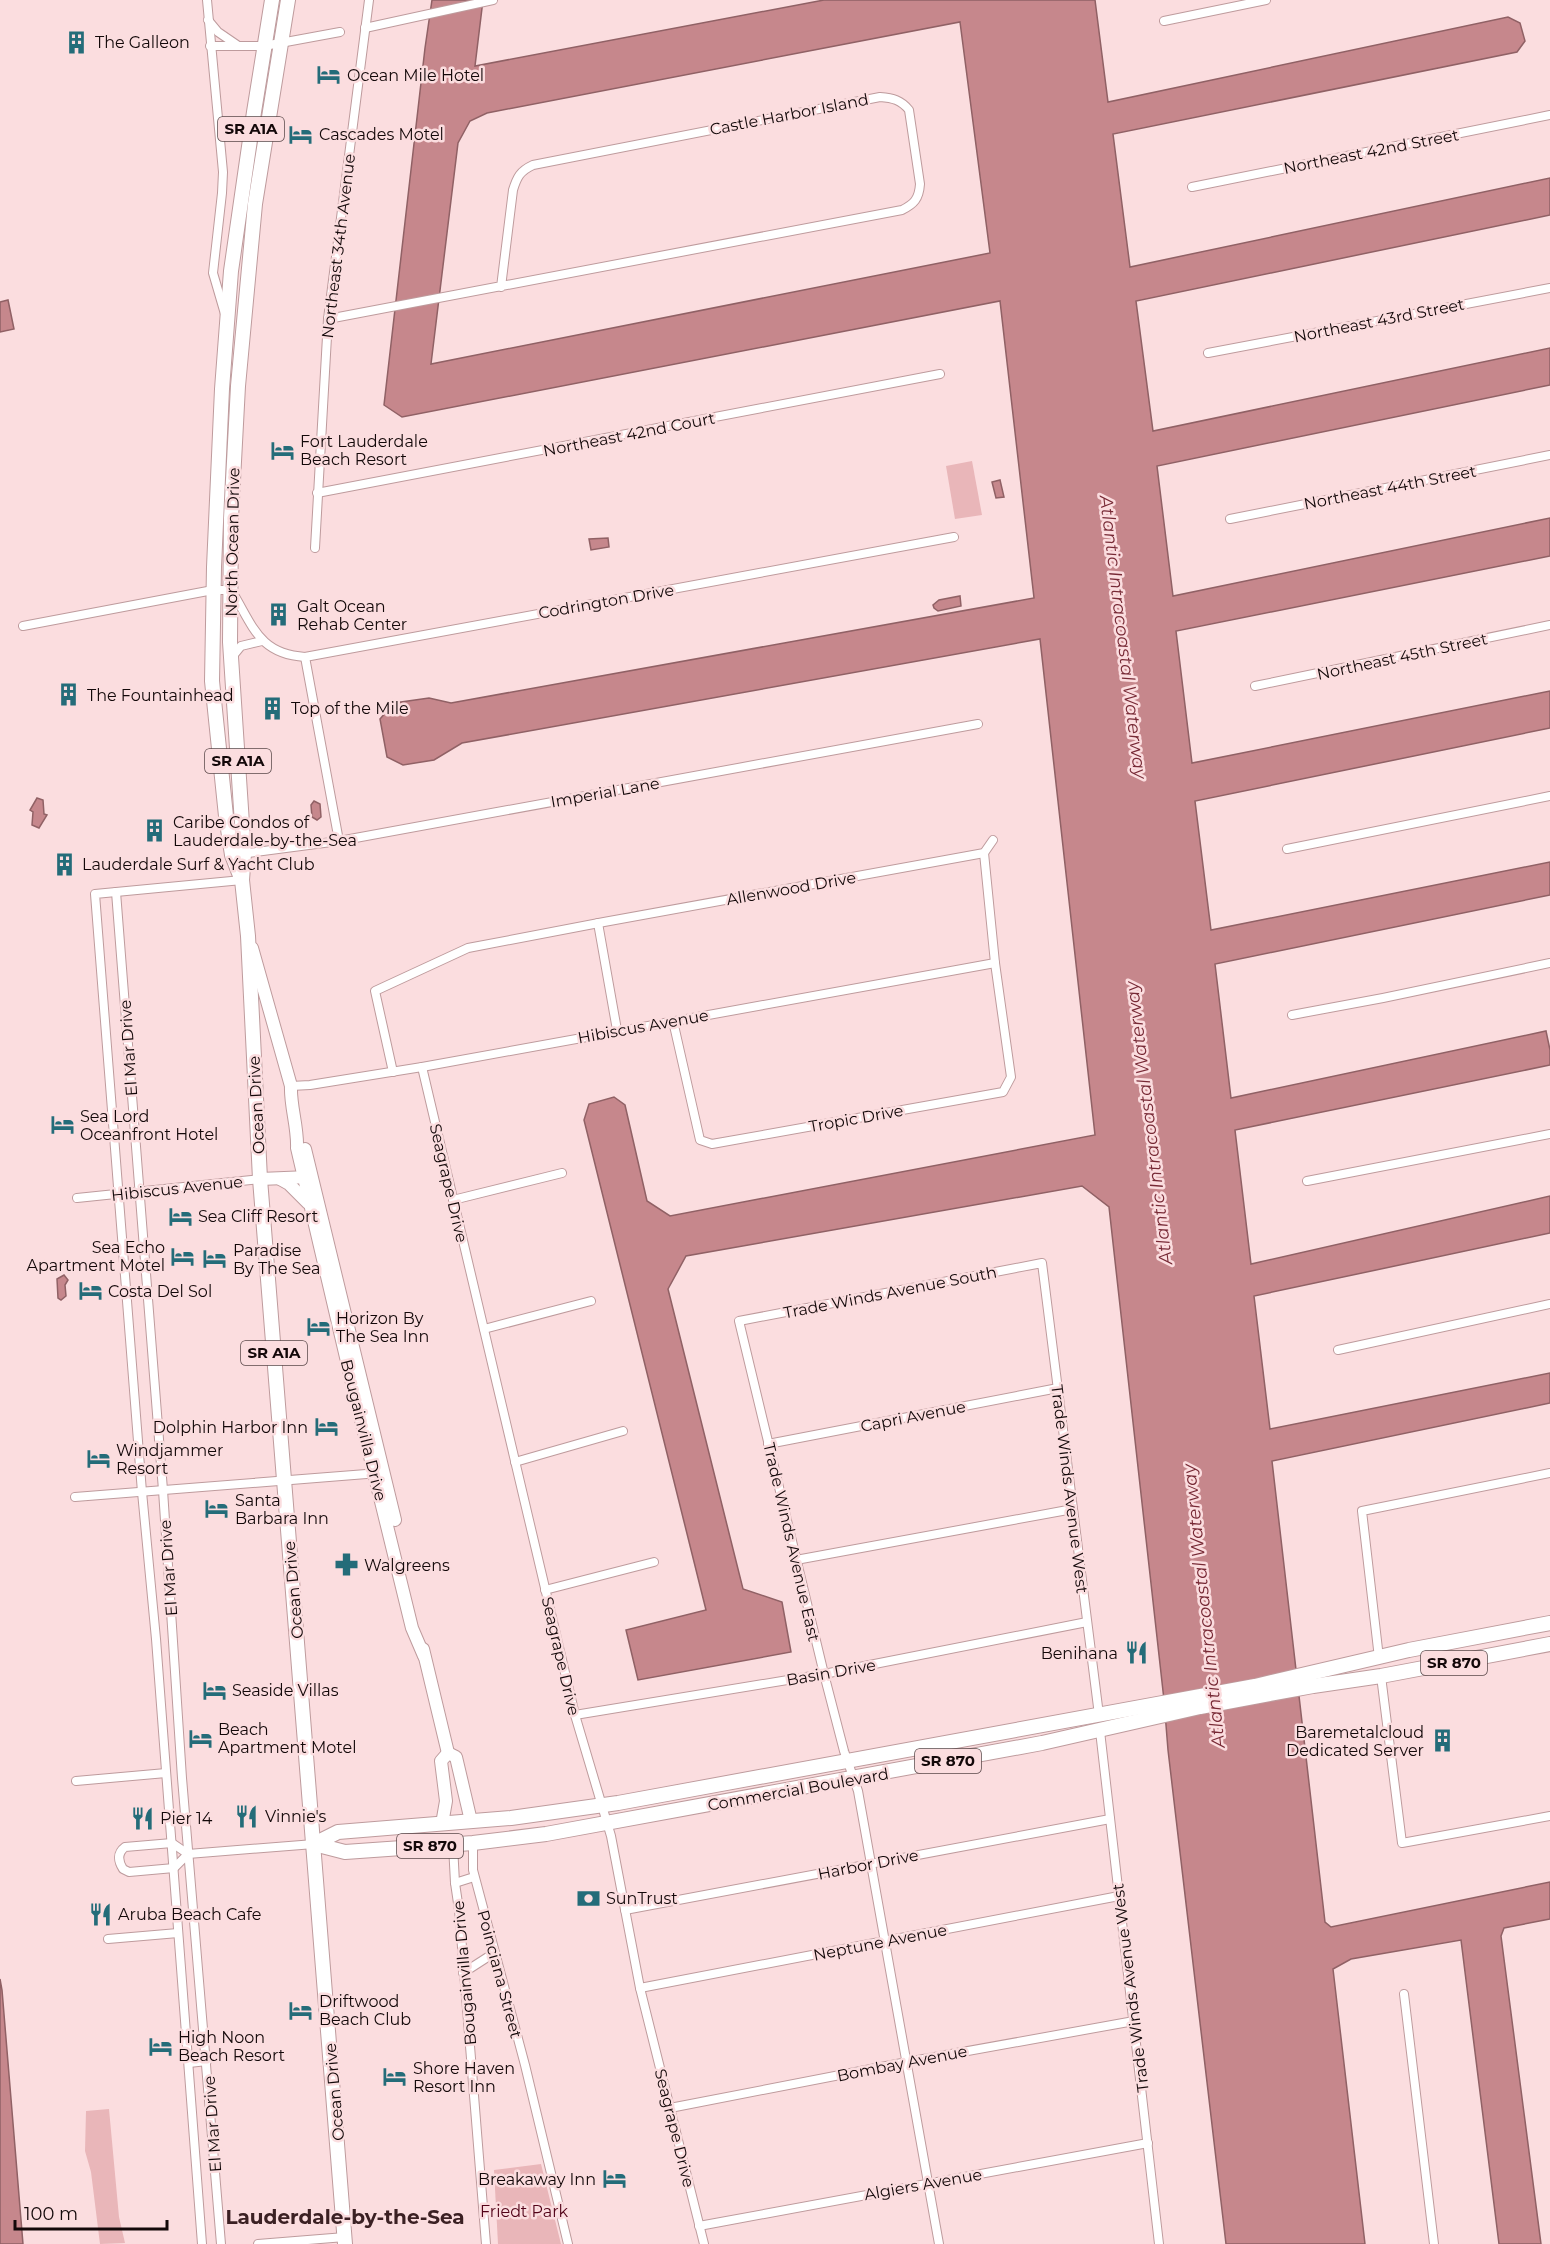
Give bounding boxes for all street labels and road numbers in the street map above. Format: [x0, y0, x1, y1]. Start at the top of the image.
street label: Castle Harbor Island [708, 90, 870, 139]
road number: SR A1A [218, 117, 284, 141]
street label: Northeast 42nd Street [1282, 125, 1461, 178]
street label: Northeast 34th Avenue [318, 153, 359, 339]
street label: Northeast 43rd Street [1292, 295, 1466, 346]
street label: Northeast 42nd Court [541, 408, 717, 460]
street label: Northeast 44th Street [1302, 461, 1478, 514]
street label: North Ocean Drive [222, 467, 243, 617]
street label: Codrington Drive [537, 580, 675, 623]
street label: Northeast 45th Street [1315, 629, 1490, 684]
road number: SR A1A [205, 749, 271, 773]
street label: Imperial Lane [549, 774, 661, 811]
street label: Allenwood Drive [725, 868, 857, 909]
street label: El Mar Drive [116, 999, 141, 1097]
street label: Hibiscus Avenue [576, 1006, 710, 1047]
street label: Ocean Drive [244, 1056, 269, 1154]
street label: Tropic Drive [807, 1101, 905, 1136]
street label: Seagrape Drive [426, 1122, 471, 1244]
street label: Hibiscus Avenue [110, 1172, 244, 1205]
street label: Trade Winds Avenue South [782, 1262, 998, 1323]
road number: SR A1A [241, 1341, 307, 1365]
street label: Bougainvilla Drive [337, 1357, 390, 1503]
street label: Trade Winds Avenue West [1047, 1384, 1092, 1595]
street label: Capri Avenue [859, 1397, 967, 1436]
street label: Trade Winds Avenue East [759, 1441, 824, 1644]
street label: El Mar Drive [156, 1519, 181, 1617]
street label: Ocean Drive [280, 1540, 307, 1640]
street label: Seagrape Drive [538, 1595, 583, 1717]
road number: SR 870 [1421, 1651, 1487, 1675]
street label: Basin Drive [785, 1655, 877, 1690]
road number: SR 870 [915, 1749, 981, 1773]
street label: Commercial Boulevard [706, 1764, 890, 1815]
road number: SR 870 [397, 1834, 463, 1858]
street label: Harbor Drive [816, 1845, 920, 1884]
street label: Trade Winds Avenue West [1108, 1882, 1153, 2093]
street label: Bougainvilla Drive [449, 1900, 480, 2046]
street label: Poinciana Street [473, 1908, 526, 2041]
street label: Neptune Avenue [812, 1920, 949, 1965]
street label: Ocean Drive [321, 2042, 348, 2142]
street label: Bombay Avenue [835, 2042, 969, 2085]
street label: Seagrape Drive [651, 2067, 698, 2189]
street label: El Mar Drive [200, 2075, 225, 2173]
street label: Algiers Avenue [863, 2165, 984, 2204]

